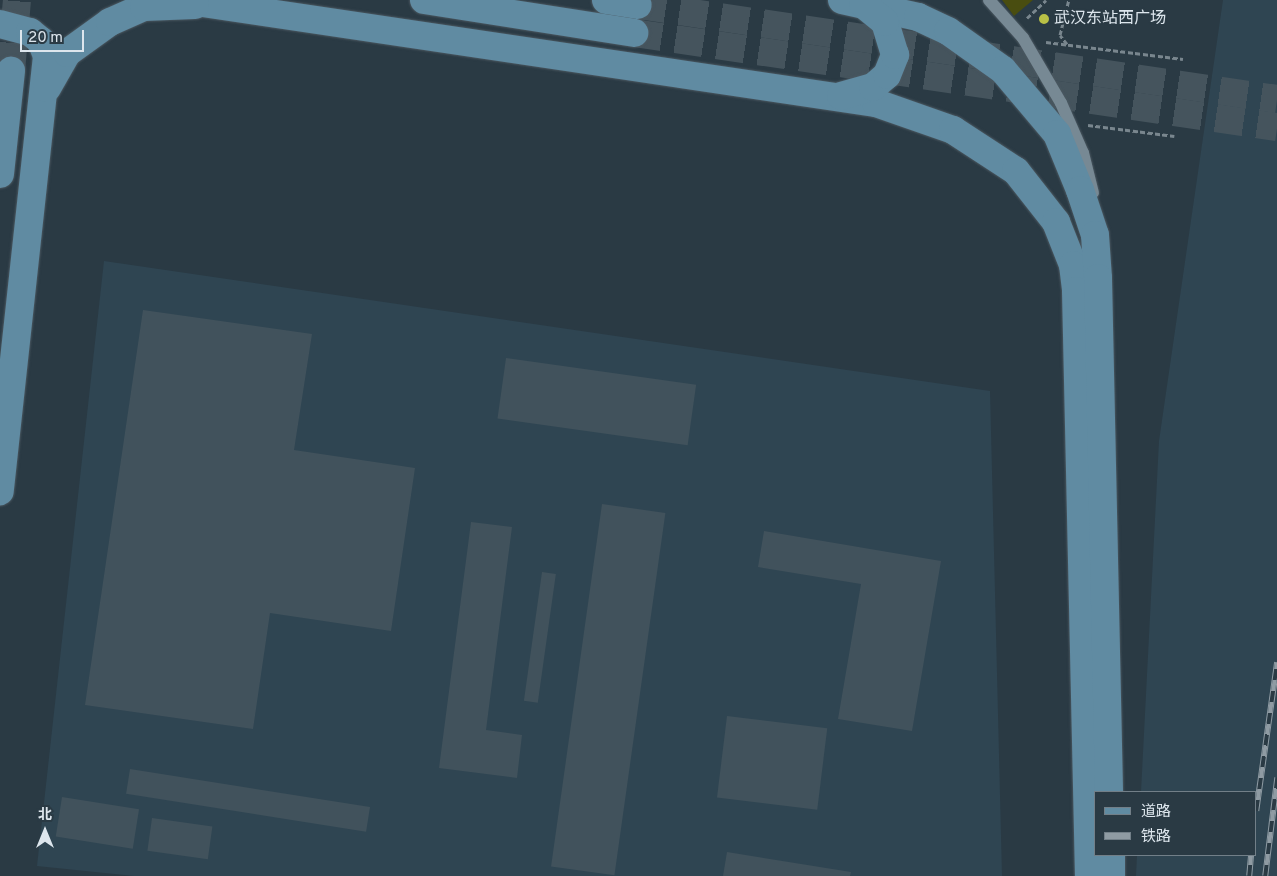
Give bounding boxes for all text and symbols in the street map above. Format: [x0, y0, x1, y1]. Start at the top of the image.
place label: 武汉东站西广场 [1054, 9, 1166, 29]
marker: 武汉东站西广场 [1038, 13, 1050, 25]
scale bar [22, 20, 86, 52]
text: 20 m [28, 29, 63, 48]
legend [1094, 791, 1257, 856]
text: 道路 [1141, 803, 1171, 822]
north arrow [20, 806, 70, 856]
text: 北 [38, 807, 52, 824]
text: 铁路 [1141, 828, 1171, 847]

